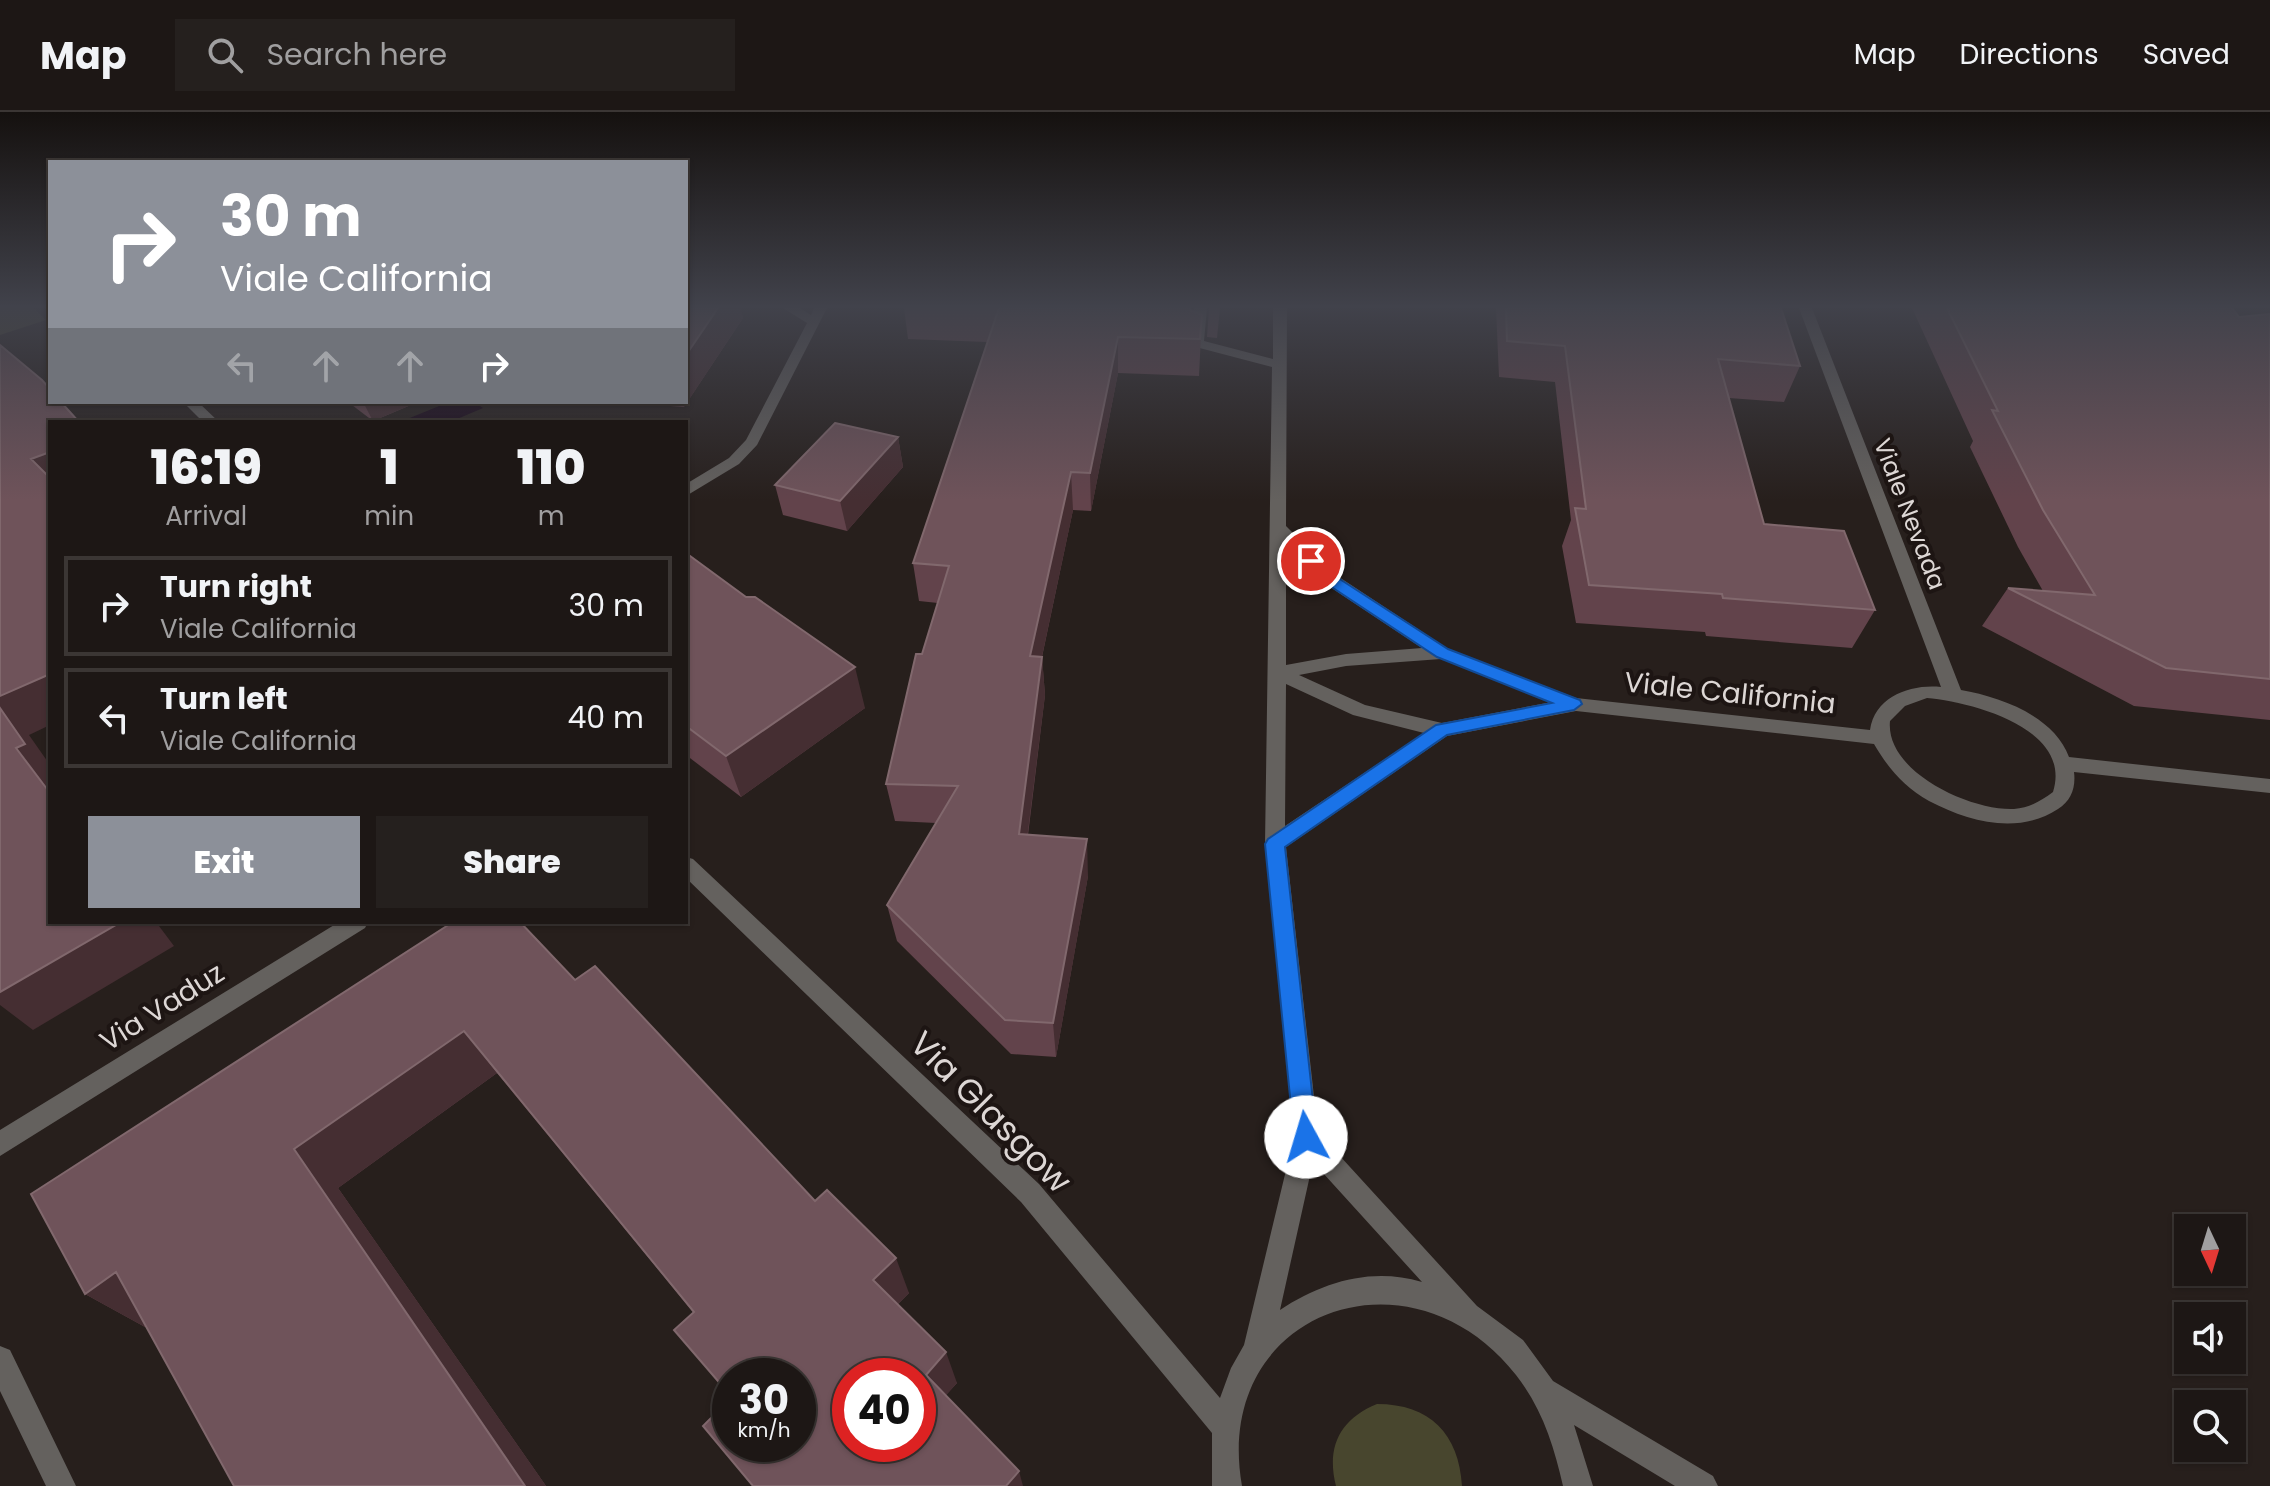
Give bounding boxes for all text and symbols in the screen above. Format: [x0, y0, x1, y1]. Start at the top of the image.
search box [175, 19, 735, 91]
text: Map [40, 29, 127, 82]
icon: search [203, 33, 247, 77]
text: Search here [267, 33, 447, 76]
text: Map [1854, 35, 1916, 74]
text: Directions [1960, 35, 2099, 74]
text: Saved [2143, 35, 2230, 74]
text: 30 m [220, 177, 362, 256]
icon: right [88, 192, 192, 296]
text: Viale California [220, 253, 493, 304]
icon: left [220, 344, 264, 388]
icon: ahead [304, 344, 348, 388]
icon: ahead [388, 344, 432, 388]
icon: right [472, 344, 516, 388]
text: 16:19 [151, 434, 262, 501]
text: 1 [380, 434, 399, 501]
text: 110 [517, 434, 585, 501]
street label: Viale Nevada [1866, 434, 1954, 594]
text: Arrival [165, 498, 247, 534]
text: min [364, 498, 414, 534]
text: m [538, 498, 564, 534]
pin [1277, 527, 1345, 595]
icon: arrive [1289, 539, 1333, 583]
text: Turn right [160, 565, 312, 608]
icon: right [92, 584, 136, 628]
text: 30 m [569, 584, 644, 627]
text: Viale California [160, 611, 357, 647]
street label: Viale California [1622, 663, 1838, 723]
text: Turn left [160, 677, 288, 720]
icon: left [92, 696, 136, 740]
text: 40 m [567, 696, 644, 739]
text: Viale California [160, 723, 357, 759]
button: Exit [88, 816, 360, 908]
button: Share [376, 816, 648, 908]
street label: Via Vaduz [92, 953, 232, 1061]
street label: Via Glasgow [899, 1020, 1083, 1204]
position arrow [1264, 1095, 1348, 1179]
north arrow [2174, 1214, 2246, 1286]
map controls [2174, 1214, 2246, 1462]
button: sound [2174, 1302, 2246, 1374]
speed limit sign: 40 [832, 1358, 936, 1462]
text: 30 [739, 1372, 789, 1428]
button: search [2174, 1390, 2246, 1462]
text: km/h [737, 1416, 791, 1444]

